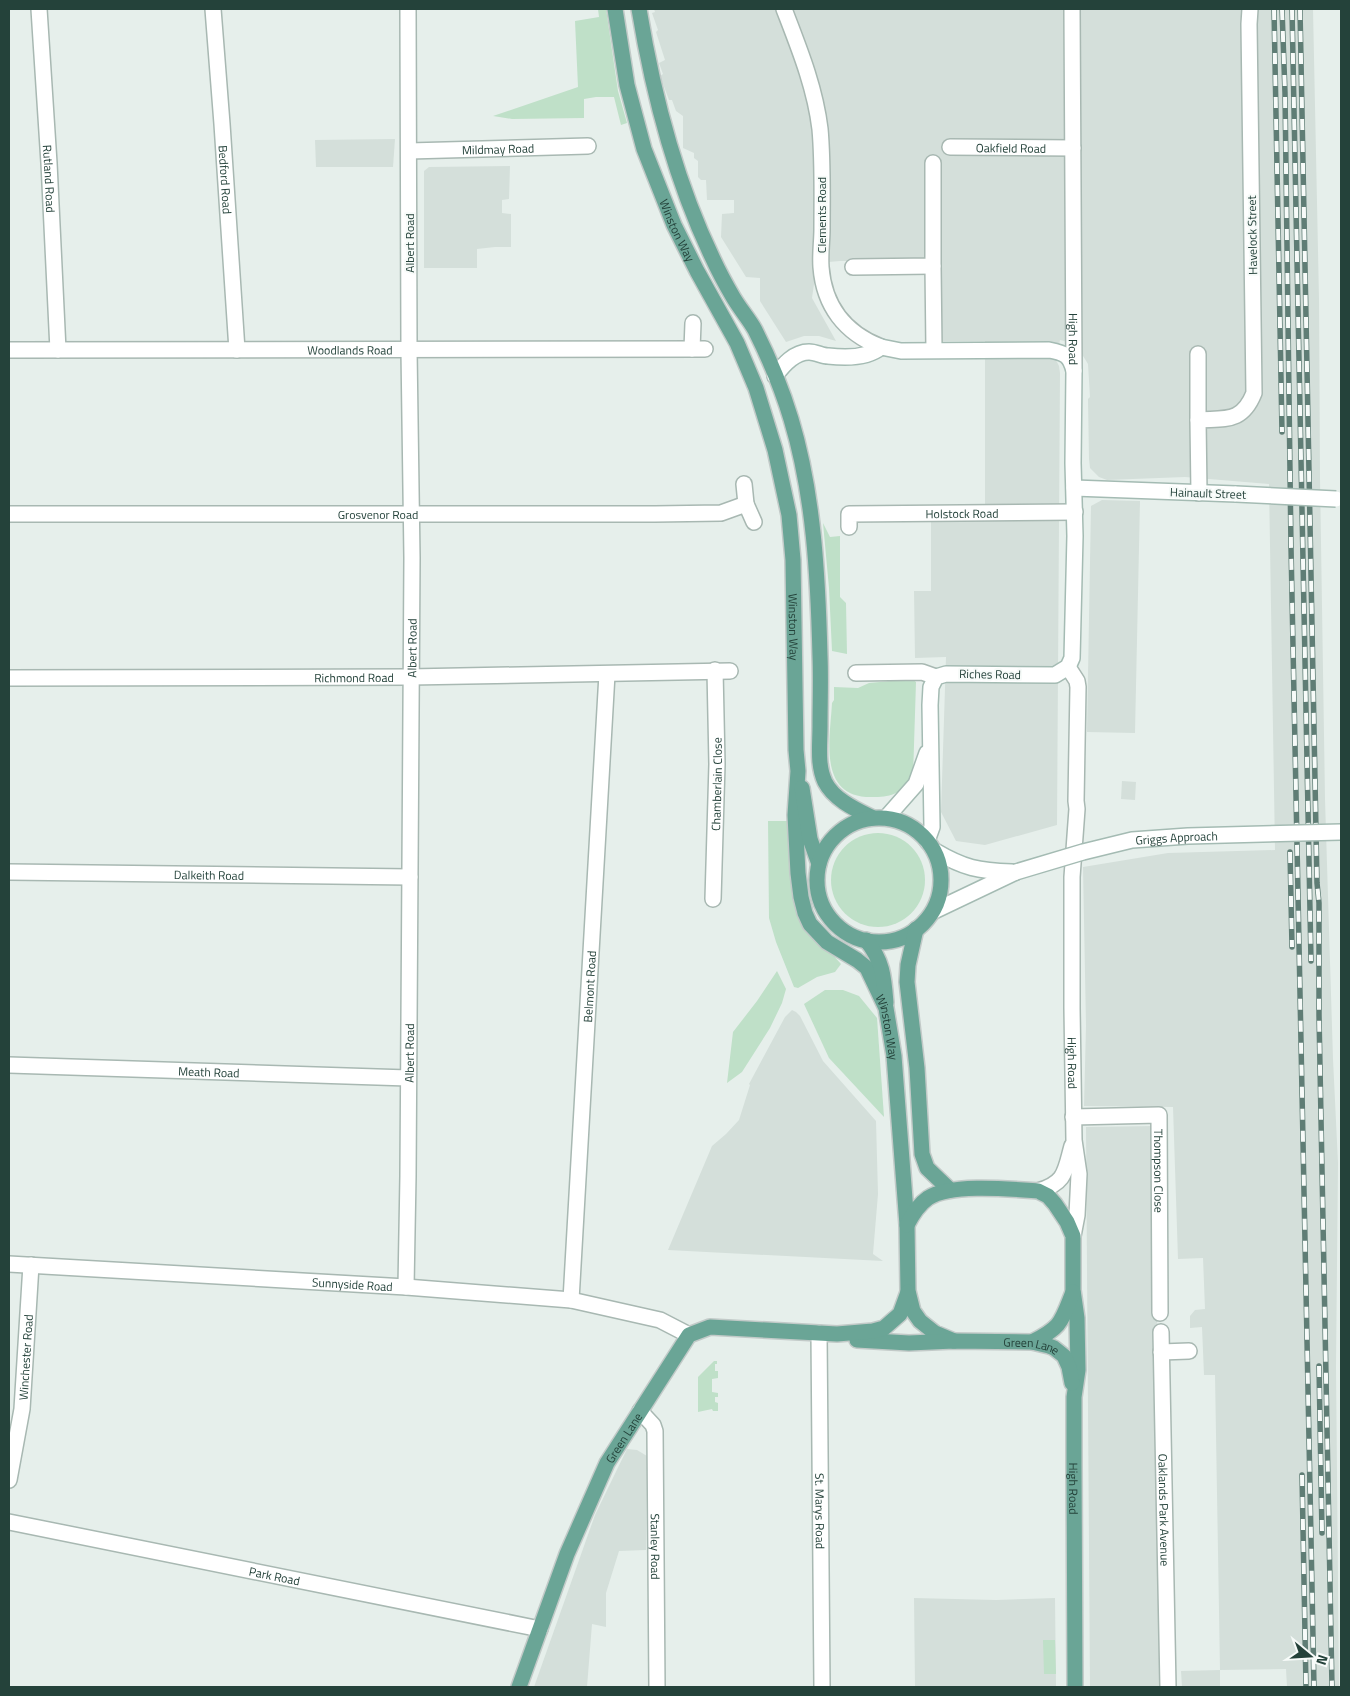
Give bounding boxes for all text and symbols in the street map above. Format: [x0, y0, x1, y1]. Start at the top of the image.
street label: Mildmay Road [462, 138, 534, 159]
street label: Oakfield Road [976, 138, 1046, 157]
street label: Rutland Road [38, 144, 61, 213]
street label: Bedford Road [214, 144, 237, 215]
street label: Clements Road [812, 177, 831, 253]
street label: Havelock Street [1242, 194, 1262, 275]
street label: Winston Way [655, 196, 700, 265]
street label: Albert Road [400, 213, 419, 273]
street label: High Road [1064, 313, 1083, 365]
street label: Woodlands Road [307, 340, 393, 359]
street label: Hainault Street [1170, 482, 1247, 504]
street label: Holstock Road [925, 503, 999, 523]
street label: Grosvenor Road [338, 505, 418, 524]
street label: Winston Way [784, 593, 804, 661]
street label: Albert Road [402, 618, 421, 678]
street label: Riches Road [959, 664, 1021, 684]
street label: Richmond Road [314, 668, 394, 687]
street label: Chamberlain Close [706, 737, 727, 831]
street label: Griggs Approach [1135, 826, 1218, 849]
street label: Dalkeith Road [174, 865, 244, 884]
street label: Belmont Road [577, 950, 601, 1023]
street label: Winston Way [871, 991, 904, 1061]
street label: Albert Road [399, 1023, 418, 1083]
street label: High Road [1063, 1037, 1083, 1089]
street label: Meath Road [178, 1061, 240, 1082]
street label: Thompson Close [1150, 1129, 1169, 1213]
street label: Sunnyside Road [312, 1272, 393, 1296]
street label: Winchester Road [13, 1314, 37, 1401]
street label: Green Lane [1003, 1332, 1064, 1359]
street label: Green Lane [600, 1408, 647, 1467]
street label: Oaklands Park Avenue [1154, 1453, 1175, 1567]
street label: High Road [1064, 1463, 1084, 1515]
street label: St. Marys Road [811, 1473, 830, 1549]
street label: Stanley Road [646, 1513, 666, 1580]
street label: Park Road [247, 1561, 302, 1590]
north arrow [1285, 1631, 1335, 1681]
text: N [1311, 1652, 1334, 1668]

